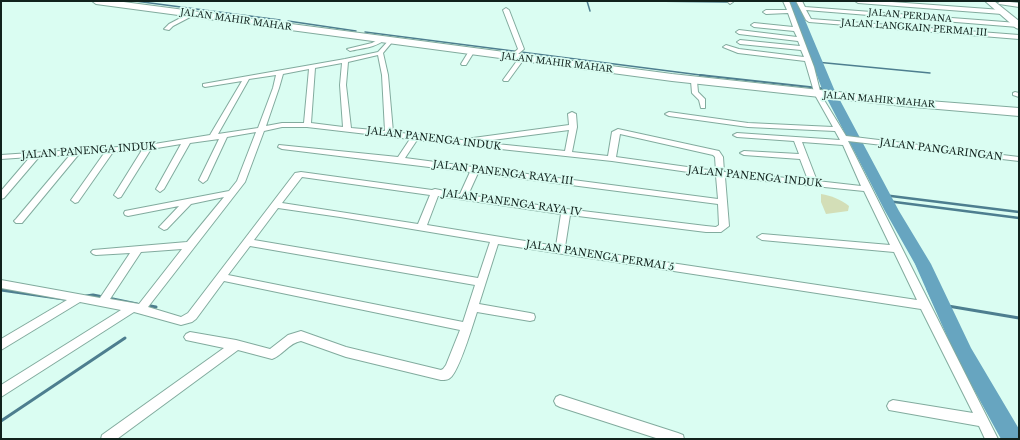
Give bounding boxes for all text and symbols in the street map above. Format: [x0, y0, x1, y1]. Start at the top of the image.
street label: JALAN MAHIR MAHAR [180, 7, 292, 33]
street label: JALAN PERDANA [868, 7, 952, 25]
street label: JALAN LANGKAIN PERMAI III [841, 18, 987, 38]
street label: JALAN MAHIR MAHAR [501, 51, 613, 75]
street label: JALAN MAHIR MAHAR [823, 90, 935, 110]
street label: JALAN PANENGA INDUK [366, 125, 502, 153]
street label: JALAN PANGARINGAN [879, 136, 1003, 164]
street label: JALAN PANENGA INDUK [21, 140, 157, 162]
street label: JALAN PANENGA RAYA III [432, 158, 574, 188]
street label: JALAN PANENGA INDUK [687, 164, 823, 190]
street label: JALAN PANENGA RAYA IV [441, 187, 583, 219]
street label: JALAN PANENGA PERMAI 5 [525, 238, 675, 274]

